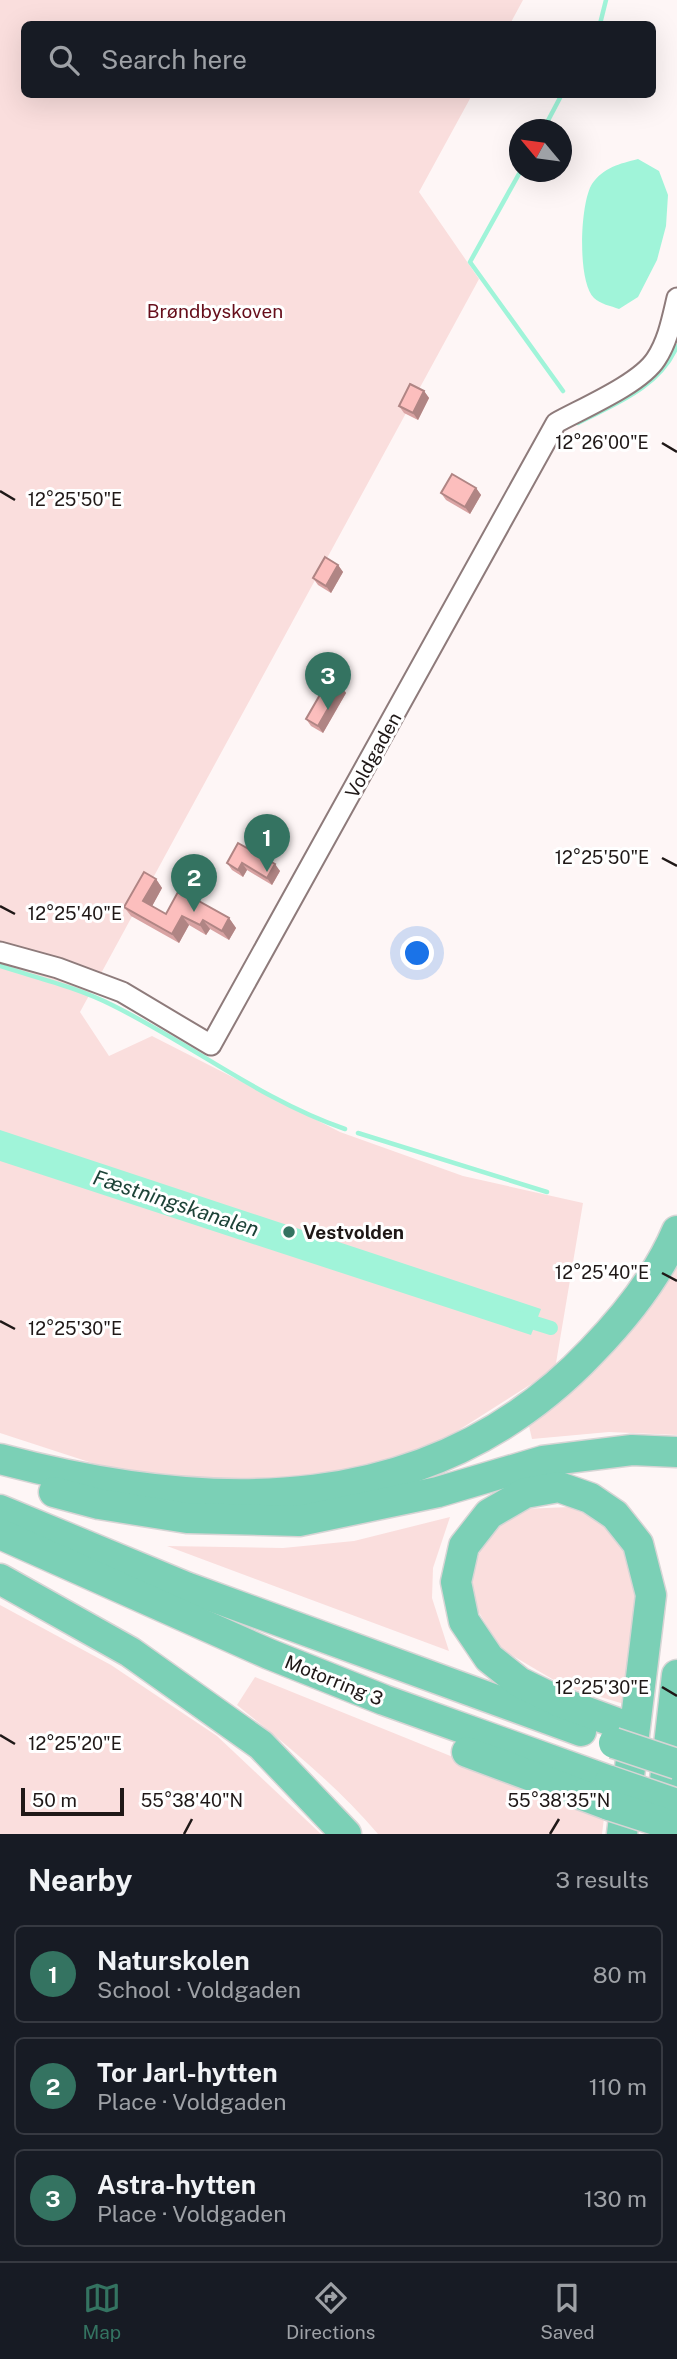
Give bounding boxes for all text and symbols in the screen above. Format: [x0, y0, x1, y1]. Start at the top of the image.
search box [21, 21, 656, 98]
icon: search [45, 41, 83, 79]
text: Search here [101, 44, 247, 75]
north arrow [509, 119, 572, 182]
park label: Brøndbyskoven [147, 300, 283, 322]
text: 12°26'00"E [555, 432, 649, 453]
text: 12°25'50"E [28, 489, 122, 510]
pin: 3 [305, 652, 351, 710]
street label: Voldgaden [341, 708, 405, 802]
pin: 1 [244, 814, 290, 872]
text: 12°25'50"E [555, 847, 649, 868]
pin: 2 [171, 854, 217, 912]
text: 12°25'40"E [28, 903, 122, 924]
your location [400, 936, 434, 970]
water label: Fæstningskanalen [90, 1164, 262, 1242]
place label: Vestvolden [303, 1221, 404, 1243]
marker: Vestvolden [281, 1224, 297, 1240]
text: 12°25'40"E [555, 1262, 649, 1283]
text: 12°25'30"E [28, 1318, 122, 1339]
street label: Motorring 3 [282, 1650, 386, 1710]
text: 12°25'30"E [555, 1677, 649, 1698]
text: 12°25'20"E [28, 1733, 122, 1754]
scale bar [21, 1785, 124, 1817]
text: 50 m [32, 1789, 77, 1811]
text: 55°38'40"N [141, 1790, 243, 1811]
text: 55°38'35"N [508, 1790, 610, 1811]
text: Nearby [28, 1862, 132, 1898]
text: 3 results [555, 1866, 649, 1893]
text: Naturskolen [97, 1945, 250, 1976]
text: 1 [48, 1961, 58, 1988]
text: 80 m [593, 1961, 647, 1988]
text: School · Voldgaden [97, 1976, 301, 2003]
text: Tor Jarl-hytten [97, 2057, 278, 2088]
text: 2 [46, 2073, 60, 2100]
text: 110 m [589, 2073, 647, 2100]
text: Place · Voldgaden [97, 2088, 287, 2115]
text: Astra-hytten [97, 2169, 256, 2200]
text: 3 [45, 2185, 61, 2212]
text: 130 m [584, 2185, 647, 2212]
text: Place · Voldgaden [97, 2200, 287, 2227]
tab: Map [82, 2279, 121, 2343]
tab: Directions [286, 2279, 375, 2343]
tab: Saved [540, 2279, 595, 2343]

